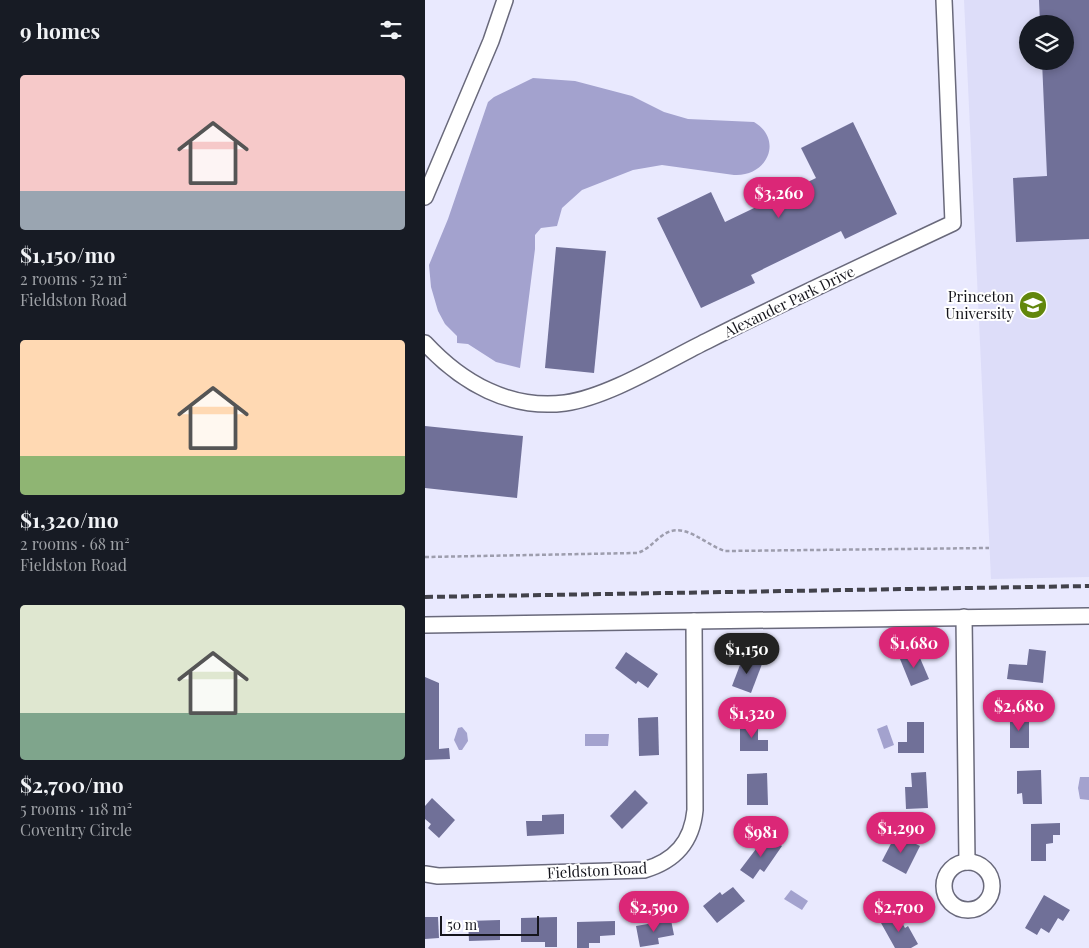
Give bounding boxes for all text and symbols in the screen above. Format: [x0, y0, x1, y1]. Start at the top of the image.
map controls [1019, 15, 1074, 70]
button: layers [1019, 15, 1074, 70]
text: 9 homes [20, 16, 100, 44]
icon: filters [377, 16, 405, 44]
icon: home [168, 108, 258, 198]
pin: $3,260 [738, 176, 820, 219]
text: $3,260 [755, 182, 803, 203]
text: $1,150/mo [20, 240, 115, 268]
street label: Alexander Park Drive [720, 261, 857, 342]
text: 2 rooms · 52 m² [20, 268, 127, 289]
place label: Princeton University [945, 286, 1014, 323]
text: Fieldston Road [20, 289, 127, 310]
school or university icon: Princeton University [1018, 290, 1048, 320]
icon: home [168, 373, 258, 463]
text: $1,320/mo [20, 505, 119, 533]
text: 2 rooms · 68 m² [20, 533, 130, 554]
text: Fieldston Road [20, 554, 127, 575]
pin: $1,680 [873, 626, 955, 669]
pin: $1,150 [706, 632, 788, 675]
text: $1,680 [890, 632, 938, 653]
icon: home [168, 638, 258, 728]
text: $1,150 [725, 638, 769, 659]
pin: $2,680 [978, 690, 1060, 732]
text: $2,680 [994, 695, 1044, 716]
pin: $1,320 [711, 696, 793, 739]
text: $1,320 [729, 702, 775, 723]
text: $2,700/mo [20, 770, 124, 798]
text: 5 rooms · 118 m² [20, 798, 132, 819]
pin: $1,290 [860, 812, 942, 854]
pin: $981 [731, 816, 791, 858]
text: $1,290 [877, 817, 925, 838]
text: Coventry Circle [20, 819, 132, 840]
text: $981 [744, 821, 778, 842]
street label: Fieldston Road [546, 857, 648, 883]
pin: $2,590 [613, 890, 695, 933]
pin: $2,700 [858, 890, 940, 933]
text: $2,590 [630, 896, 678, 917]
text: $2,700 [874, 896, 924, 917]
scale bar [440, 913, 539, 936]
text: 50 m [447, 915, 477, 934]

